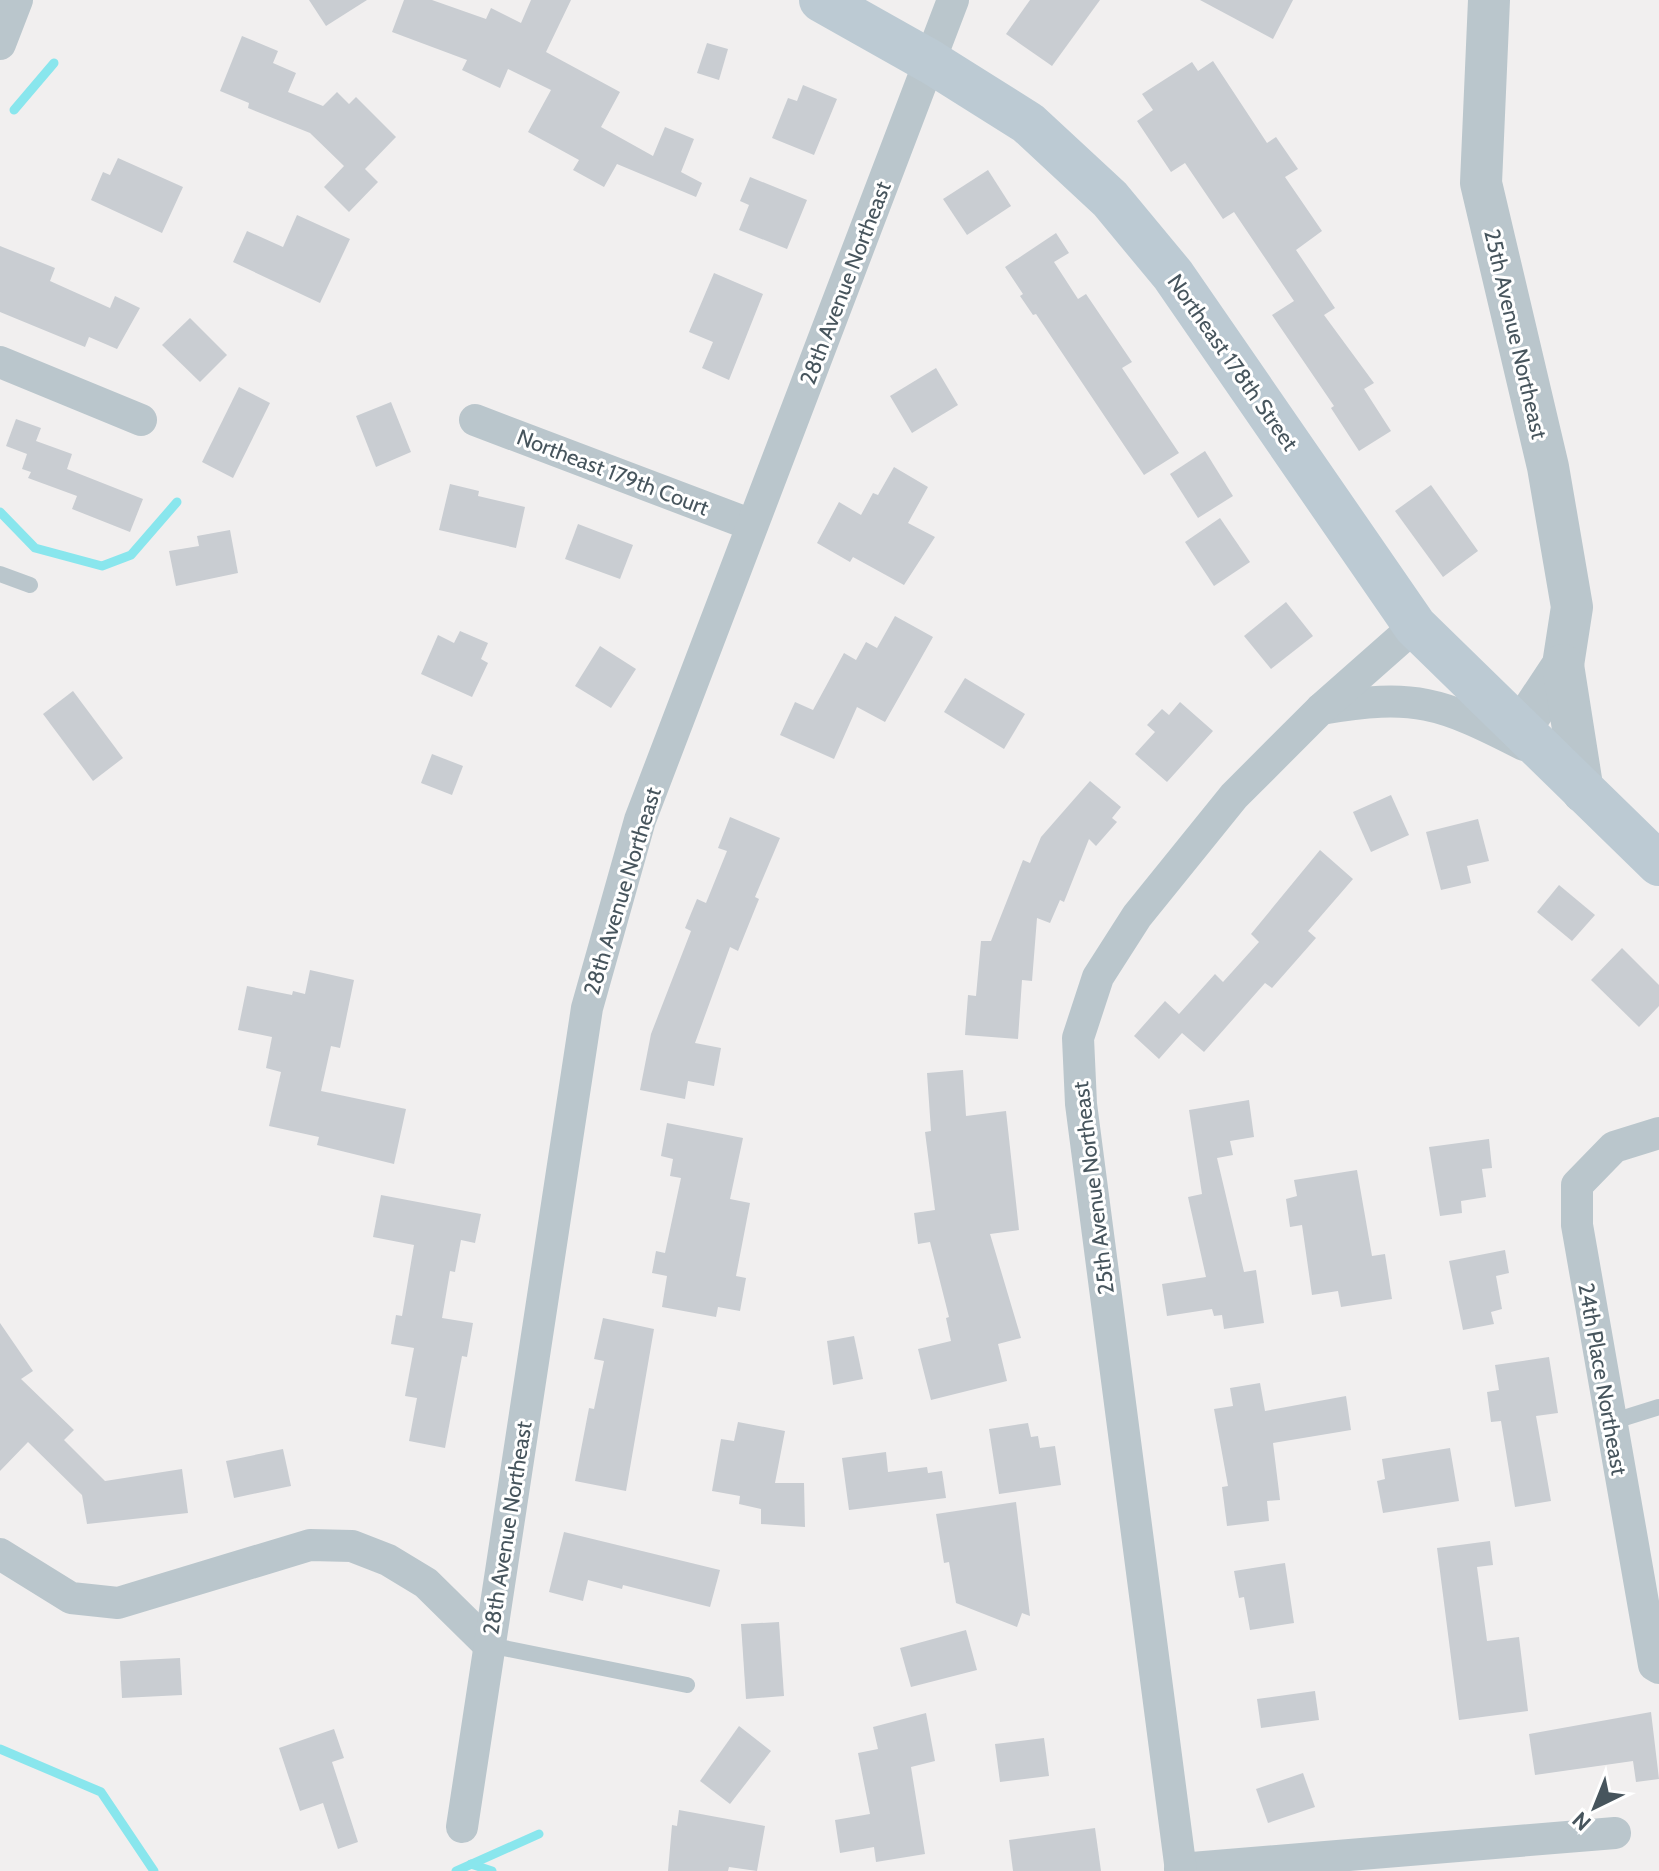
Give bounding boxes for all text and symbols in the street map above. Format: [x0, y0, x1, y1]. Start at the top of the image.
street label: 28th Avenue Northeast [794, 177, 897, 389]
street label: 25th Avenue Northeast [1478, 227, 1553, 442]
street label: Northeast 178th Street [1162, 269, 1304, 456]
street label: Northeast 179th Court [513, 423, 713, 522]
street label: 28th Avenue Northeast [578, 783, 667, 998]
street label: 25th Avenue Northeast [1067, 1079, 1120, 1296]
street label: 24th Place Northeast [1572, 1281, 1633, 1478]
street label: 28th Avenue Northeast [477, 1419, 538, 1637]
north arrow [1555, 1767, 1635, 1847]
text: N [1567, 1806, 1597, 1836]

